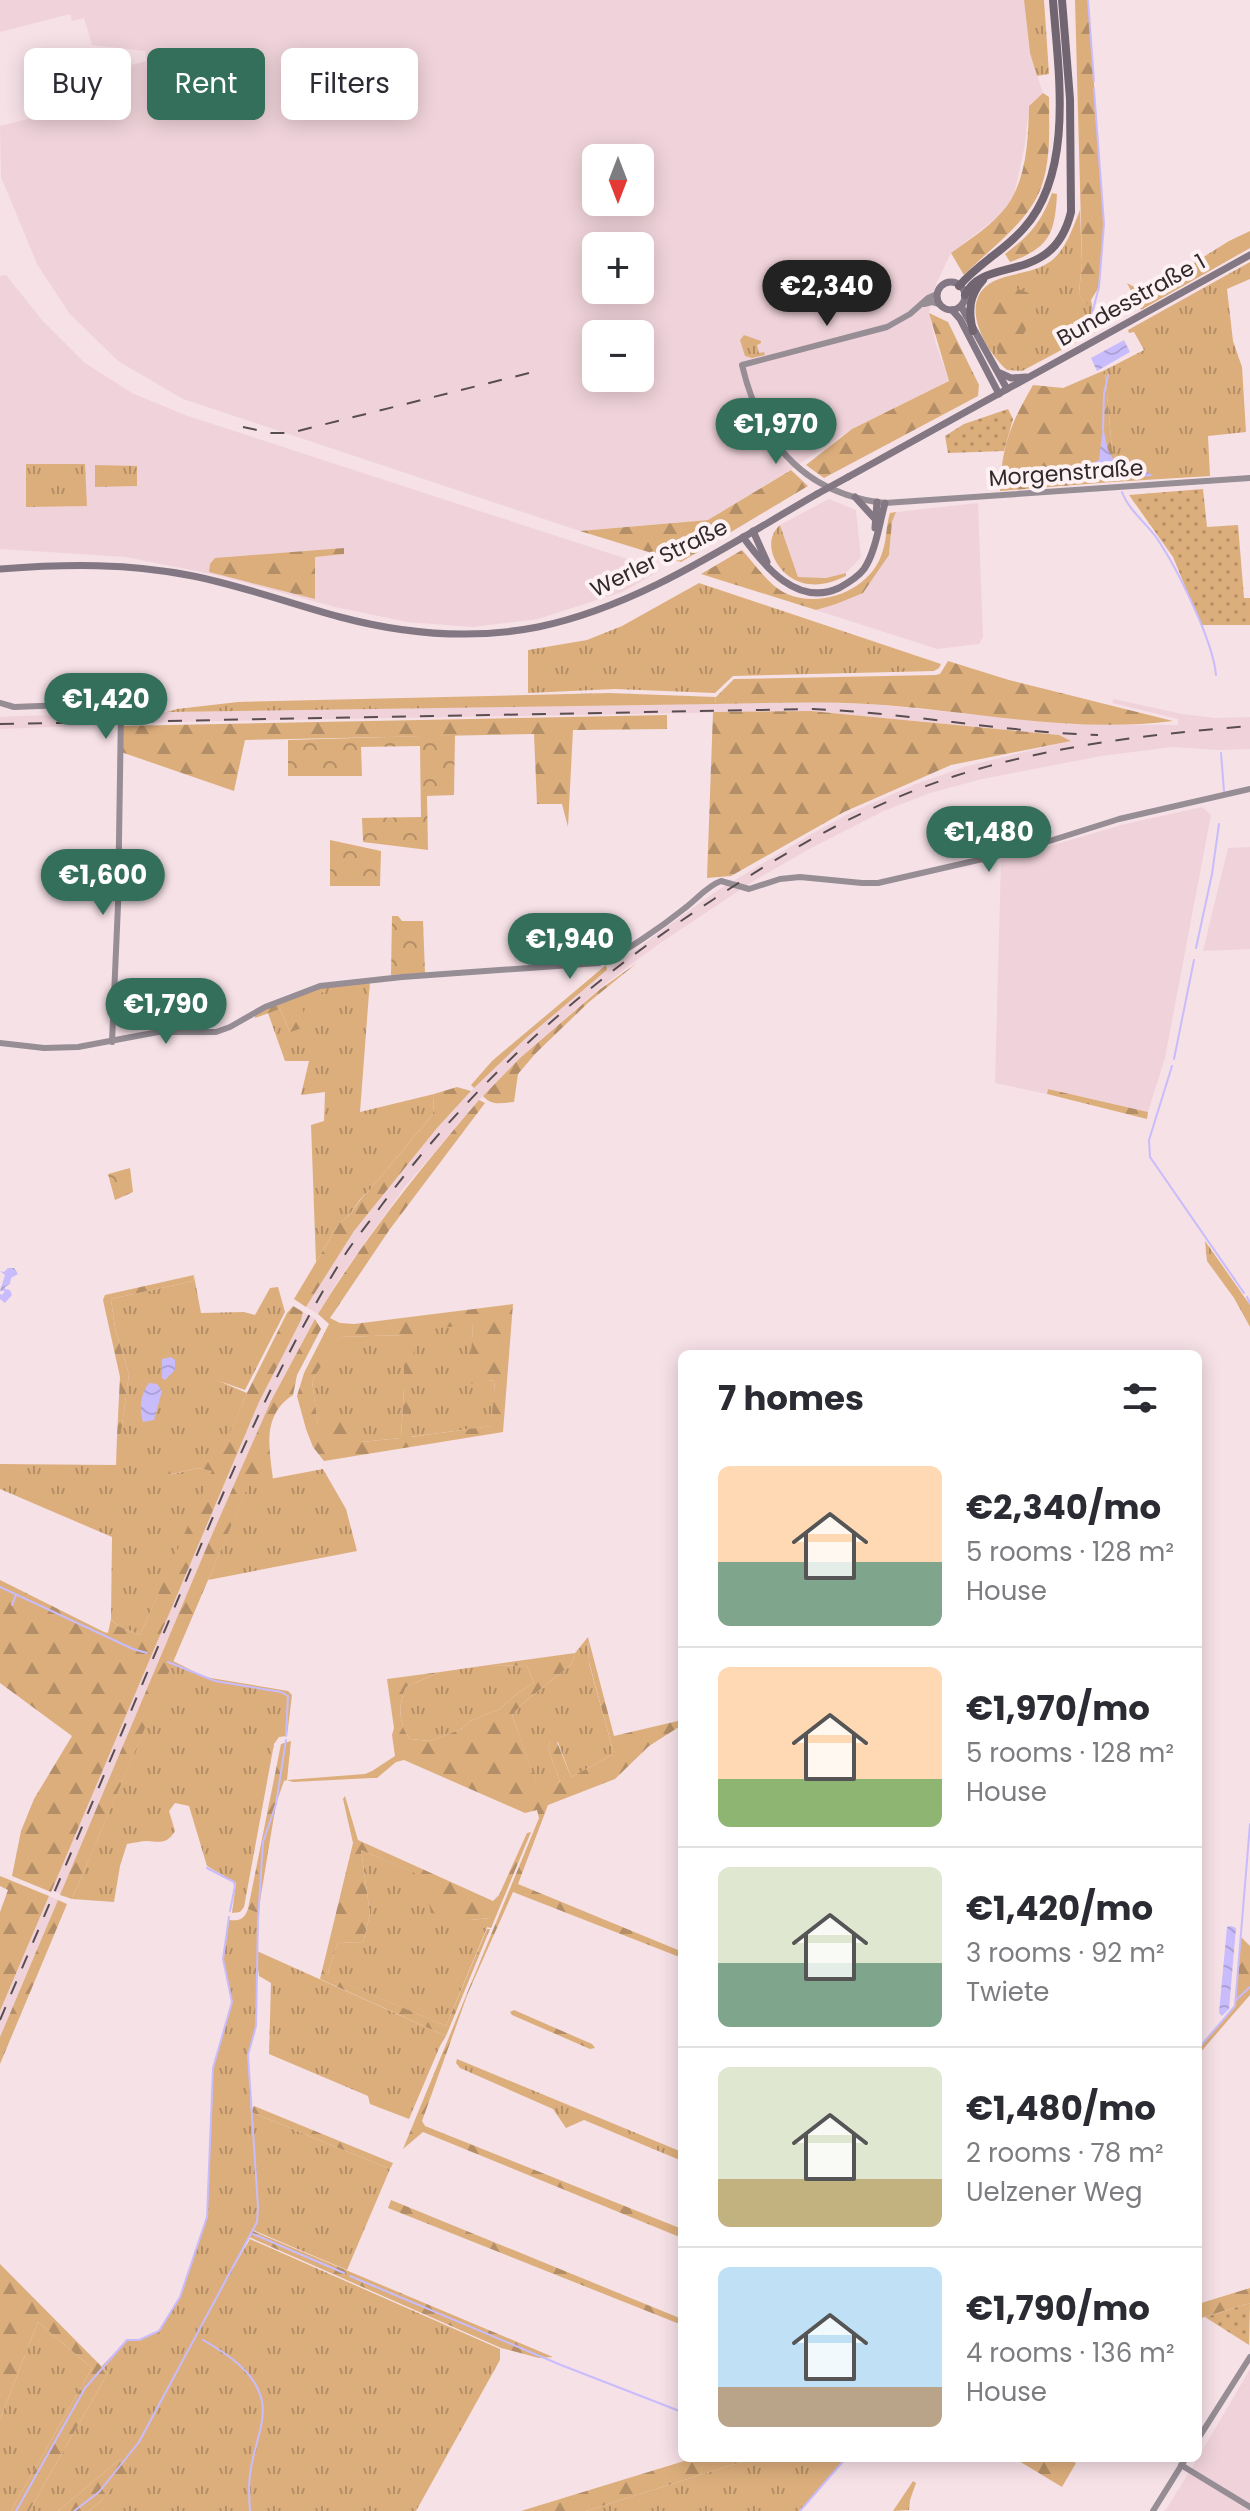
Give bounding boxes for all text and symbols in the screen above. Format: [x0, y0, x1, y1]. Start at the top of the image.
chip: Buy [24, 48, 131, 120]
chip: Rent [147, 48, 265, 120]
chip: Filters [281, 48, 418, 120]
north arrow [582, 144, 654, 216]
map controls [582, 144, 654, 392]
button: + [582, 232, 654, 304]
street label: Bundesstraße 1 [1051, 246, 1211, 354]
pin: €2,340 [762, 260, 892, 328]
text: €2,340 [780, 268, 874, 304]
button: − [582, 320, 654, 392]
pin: €1,970 [711, 398, 841, 466]
text: €1,970 [734, 406, 818, 442]
street label: Morgenstraße [988, 452, 1144, 494]
street label: Werler Straße [585, 511, 733, 605]
pin: €1,420 [41, 673, 171, 741]
text: €1,420 [62, 681, 150, 717]
pin: €1,480 [924, 806, 1054, 874]
text: €1,480 [944, 814, 1034, 850]
pin: €1,600 [38, 849, 168, 917]
text: €1,600 [59, 857, 147, 893]
pin: €1,940 [505, 913, 635, 981]
text: €1,940 [526, 921, 614, 957]
pin: €1,790 [101, 978, 231, 1046]
text: €1,790 [124, 986, 208, 1022]
text: 7 homes [718, 1374, 864, 1422]
icon: filters [1118, 1376, 1162, 1420]
text: €2,340/mo [966, 1483, 1161, 1531]
icon: home [782, 1498, 878, 1594]
text: 5 rooms · 128 m² [966, 1534, 1174, 1570]
text: House [966, 1573, 1047, 1609]
text: €1,970/mo [966, 1684, 1150, 1732]
icon: home [782, 1699, 878, 1795]
text: 5 rooms · 128 m² [966, 1735, 1174, 1771]
text: House [966, 1774, 1047, 1810]
text: €1,420/mo [966, 1884, 1153, 1932]
icon: home [782, 1899, 878, 1995]
text: 3 rooms · 92 m² [966, 1935, 1165, 1971]
text: Twiete [966, 1974, 1050, 2010]
text: €1,480/mo [966, 2084, 1156, 2132]
icon: home [782, 2099, 878, 2195]
text: 2 rooms · 78 m² [966, 2135, 1164, 2171]
text: Uelzener Weg [966, 2174, 1143, 2210]
text: €1,790/mo [966, 2284, 1150, 2332]
icon: home [782, 2299, 878, 2395]
text: 4 rooms · 136 m² [966, 2335, 1174, 2371]
text: House [966, 2374, 1047, 2410]

